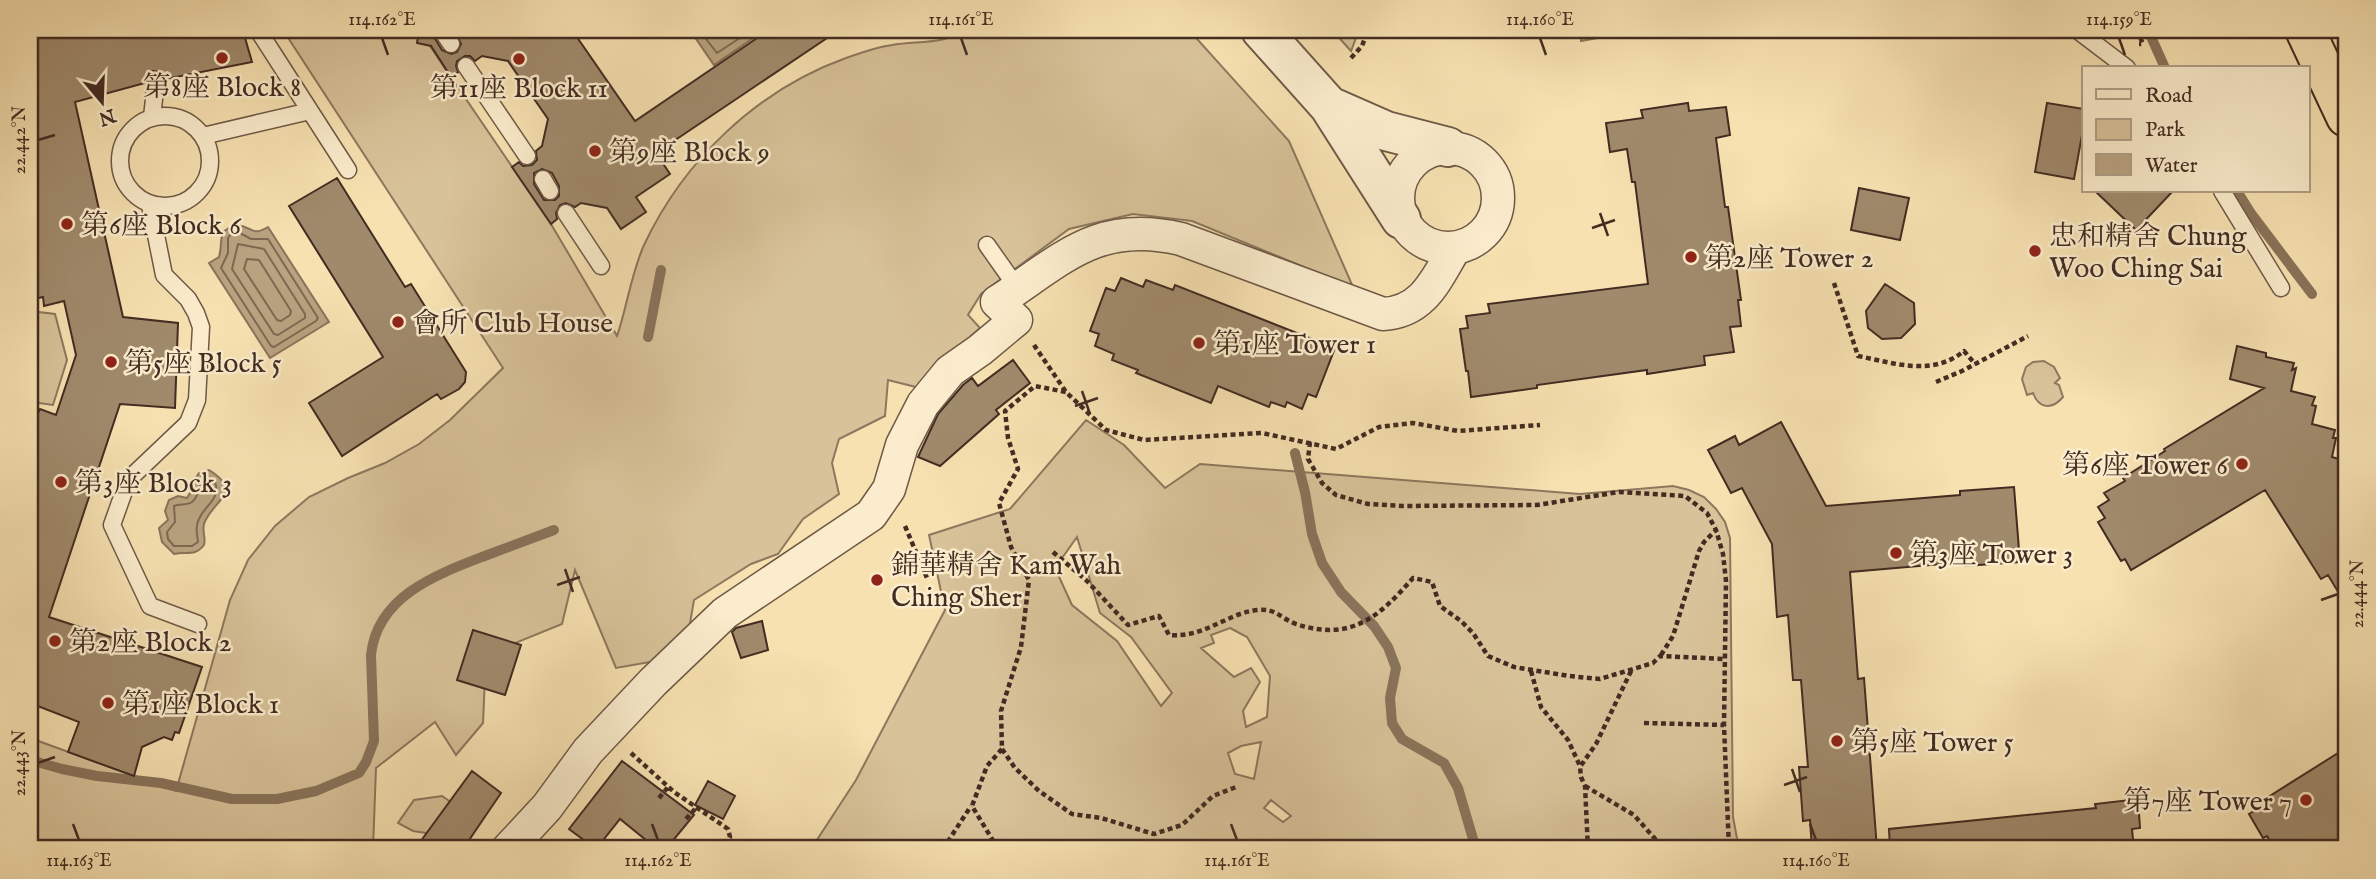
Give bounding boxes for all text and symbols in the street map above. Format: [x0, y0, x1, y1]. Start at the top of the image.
text: 114.162°E [348, 9, 416, 32]
text: 114.161°E [928, 9, 994, 32]
text: 114.160°E [1506, 9, 1574, 32]
text: 114.159°E [2086, 9, 2152, 32]
marker: 第8座 Block 8 [214, 50, 230, 66]
marker: 第11座 Block 11 [511, 51, 527, 67]
north arrow [66, 66, 136, 136]
legend [2082, 66, 2310, 192]
place label: 第8座 Block 8 [143, 71, 301, 106]
place label: 第11座 Block 11 [430, 72, 608, 107]
text: Road [2145, 83, 2193, 110]
text: N [95, 102, 120, 130]
text: 22.442°N [9, 105, 32, 174]
text: Park [2145, 117, 2186, 144]
place label: 第9座 Block 9 [609, 136, 770, 171]
marker: 第9座 Block 9 [587, 143, 603, 159]
text: Water [2145, 153, 2198, 180]
place label: 第6座 Block 6 [81, 209, 242, 244]
marker: 第6座 Block 6 [59, 216, 75, 232]
place label: 忠和精舍 Chung Woo Ching Sai [2049, 220, 2247, 287]
place label: 第2座 Tower 2 [1705, 242, 1874, 277]
marker: 忠和精舍 Chung Woo Ching Sai [2027, 243, 2043, 259]
marker: 第2座 Tower 2 [1683, 249, 1699, 265]
place label: 會所 Club House [412, 307, 613, 342]
marker: 會所 Club House [390, 314, 406, 330]
place label: 第1座 Tower 1 [1213, 328, 1376, 363]
marker: 第1座 Tower 1 [1191, 335, 1207, 351]
place label: 第5座 Block 5 [125, 347, 282, 382]
marker: 第5座 Block 5 [103, 354, 119, 370]
place label: 第6座 Tower 6 [2062, 449, 2229, 484]
marker: 第6座 Tower 6 [2234, 456, 2250, 472]
place label: 第3座 Block 3 [75, 467, 232, 502]
marker: 第3座 Block 3 [53, 474, 69, 490]
place label: 第3座 Tower 3 [1910, 538, 2073, 573]
marker: 第3座 Tower 3 [1888, 545, 1904, 561]
place label: 錦華精舍 Kam Wah Ching Sher [891, 549, 1121, 616]
text: 22.444°N [2347, 559, 2370, 628]
marker: 錦華精舍 Kam Wah Ching Sher [869, 572, 885, 588]
place label: 第2座 Block 2 [69, 626, 232, 661]
marker: 第2座 Block 2 [47, 633, 63, 649]
place label: 第1座 Block 1 [122, 688, 279, 723]
marker: 第1座 Block 1 [100, 695, 116, 711]
place label: 第5座 Tower 5 [1851, 726, 2014, 761]
text: 22.443°N [9, 729, 32, 796]
marker: 第5座 Tower 5 [1829, 733, 1845, 749]
place label: 第7座 Tower 7 [2123, 785, 2292, 820]
marker: 第7座 Tower 7 [2298, 792, 2314, 808]
text: 114.163°E [46, 850, 112, 873]
text: 114.162°E [624, 850, 692, 873]
text: 114.161°E [1204, 850, 1270, 873]
text: 114.160°E [1782, 850, 1850, 873]

